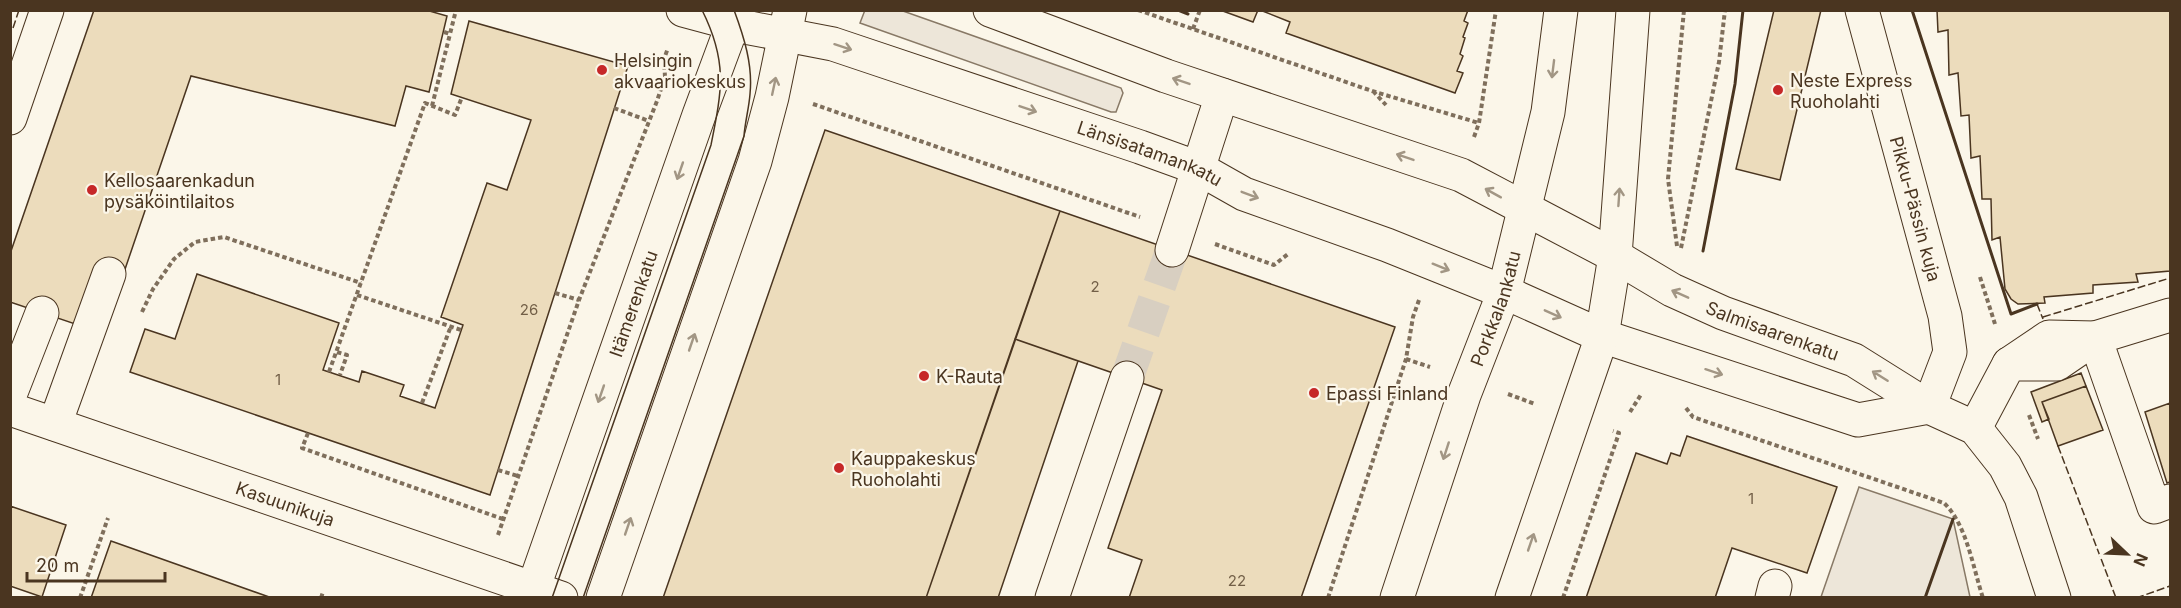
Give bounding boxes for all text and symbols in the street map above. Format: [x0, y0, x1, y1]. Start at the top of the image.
one-way arrow [833, 42, 852, 53]
place label: Helsingin akvaariokeskus [614, 50, 746, 92]
one-way arrow [1548, 58, 1559, 78]
marker: Helsingin akvaariokeskus [595, 63, 609, 77]
place label: Neste Express Ruoholahti [1790, 70, 1912, 112]
one-way arrow [1172, 74, 1191, 85]
one-way arrow [769, 77, 781, 96]
marker: Neste Express Ruoholahti [1771, 83, 1785, 97]
one-way arrow [1018, 104, 1037, 115]
street label: Länsisatamankatu [1075, 116, 1226, 190]
street label: Pikku-Pässin kuja [1886, 134, 1946, 284]
one-way arrow [1396, 151, 1415, 162]
one-way arrow [673, 161, 684, 179]
place label: Kellosaarenkadun pysäköintilaitos [104, 170, 255, 212]
marker: Kellosaarenkadun pysäköintilaitos [85, 183, 99, 197]
one-way arrow [1485, 187, 1502, 199]
one-way arrow [1614, 188, 1625, 208]
one-way arrow [1240, 191, 1258, 202]
street label: Itämerenkatu [605, 247, 661, 360]
street label: Porkkalankatu [1466, 249, 1524, 369]
one-way arrow [1431, 262, 1450, 273]
house number: 2 [1090, 277, 1100, 296]
one-way arrow [1672, 288, 1690, 299]
street label: Salmisaarenkatu [1703, 296, 1842, 364]
house number: 26 [520, 300, 538, 319]
one-way arrow [1543, 309, 1561, 320]
one-way arrow [688, 333, 699, 352]
place label: K-Rauta [936, 366, 1003, 387]
one-way arrow [1704, 367, 1723, 378]
marker: K-Rauta [917, 369, 931, 383]
house number: 1 [275, 370, 281, 389]
one-way arrow [1872, 370, 1888, 382]
place label: Epassi Finland [1326, 383, 1448, 404]
one-way arrow [595, 384, 606, 403]
marker: Epassi Finland [1307, 386, 1321, 400]
one-way arrow [1440, 441, 1451, 460]
place label: Kauppakeskus Ruoholahti [851, 448, 976, 490]
marker: Kauppakeskus Ruoholahti [832, 461, 846, 475]
street label: Kasuunikuja [233, 477, 337, 530]
house number: 1 [1748, 489, 1754, 508]
one-way arrow [624, 517, 635, 536]
north arrow [2097, 524, 2157, 584]
one-way arrow [1526, 533, 1537, 552]
scale bar [27, 545, 165, 583]
text: N [2129, 550, 2152, 569]
text: 20 m [36, 555, 79, 576]
house number: 22 [1228, 571, 1246, 590]

